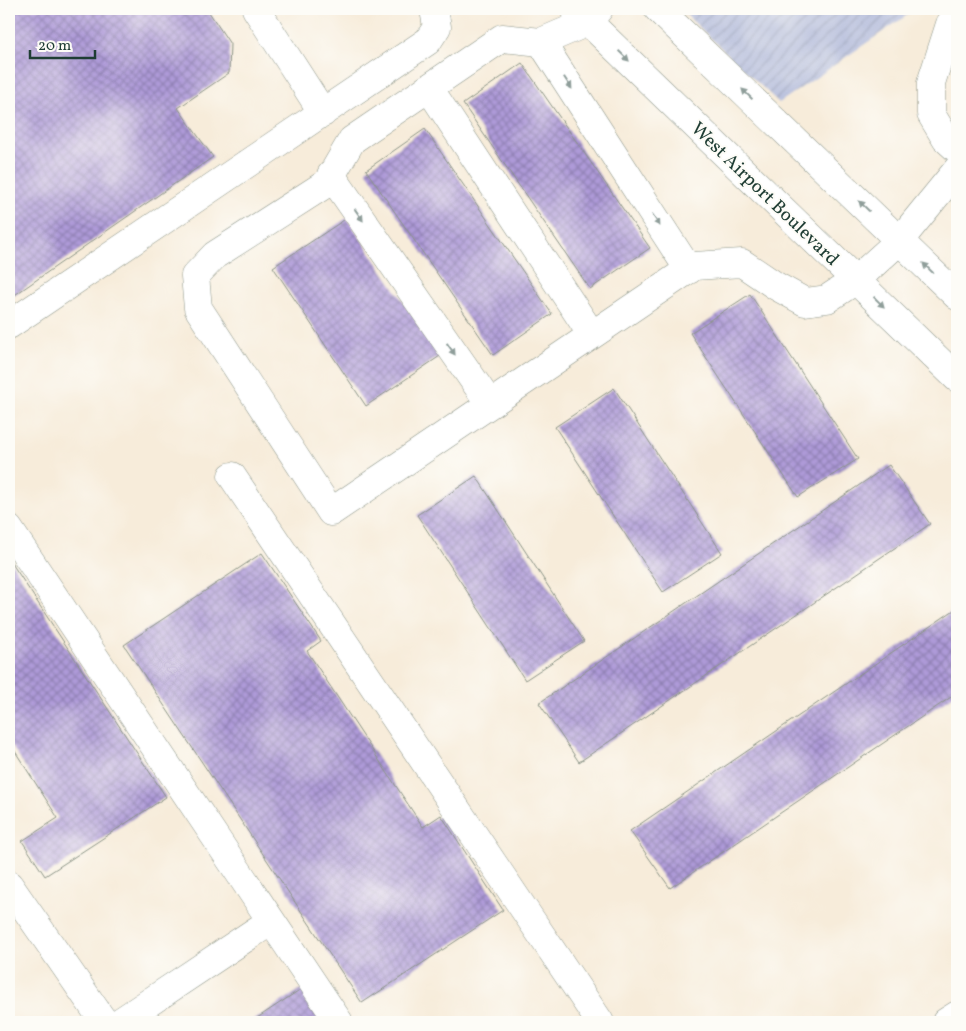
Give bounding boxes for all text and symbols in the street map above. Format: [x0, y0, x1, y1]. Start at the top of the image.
scale bar [30, 28, 95, 60]
text: 20 m [38, 36, 71, 57]
one-way arrow [617, 49, 629, 61]
one-way arrow [563, 77, 572, 90]
one-way arrow [742, 88, 754, 100]
street label: West Airport Boulevard [685, 117, 844, 272]
one-way arrow [859, 200, 871, 212]
one-way arrow [354, 208, 364, 222]
one-way arrow [651, 213, 661, 226]
one-way arrow [923, 262, 935, 274]
one-way arrow [873, 296, 885, 308]
one-way arrow [446, 342, 456, 355]

